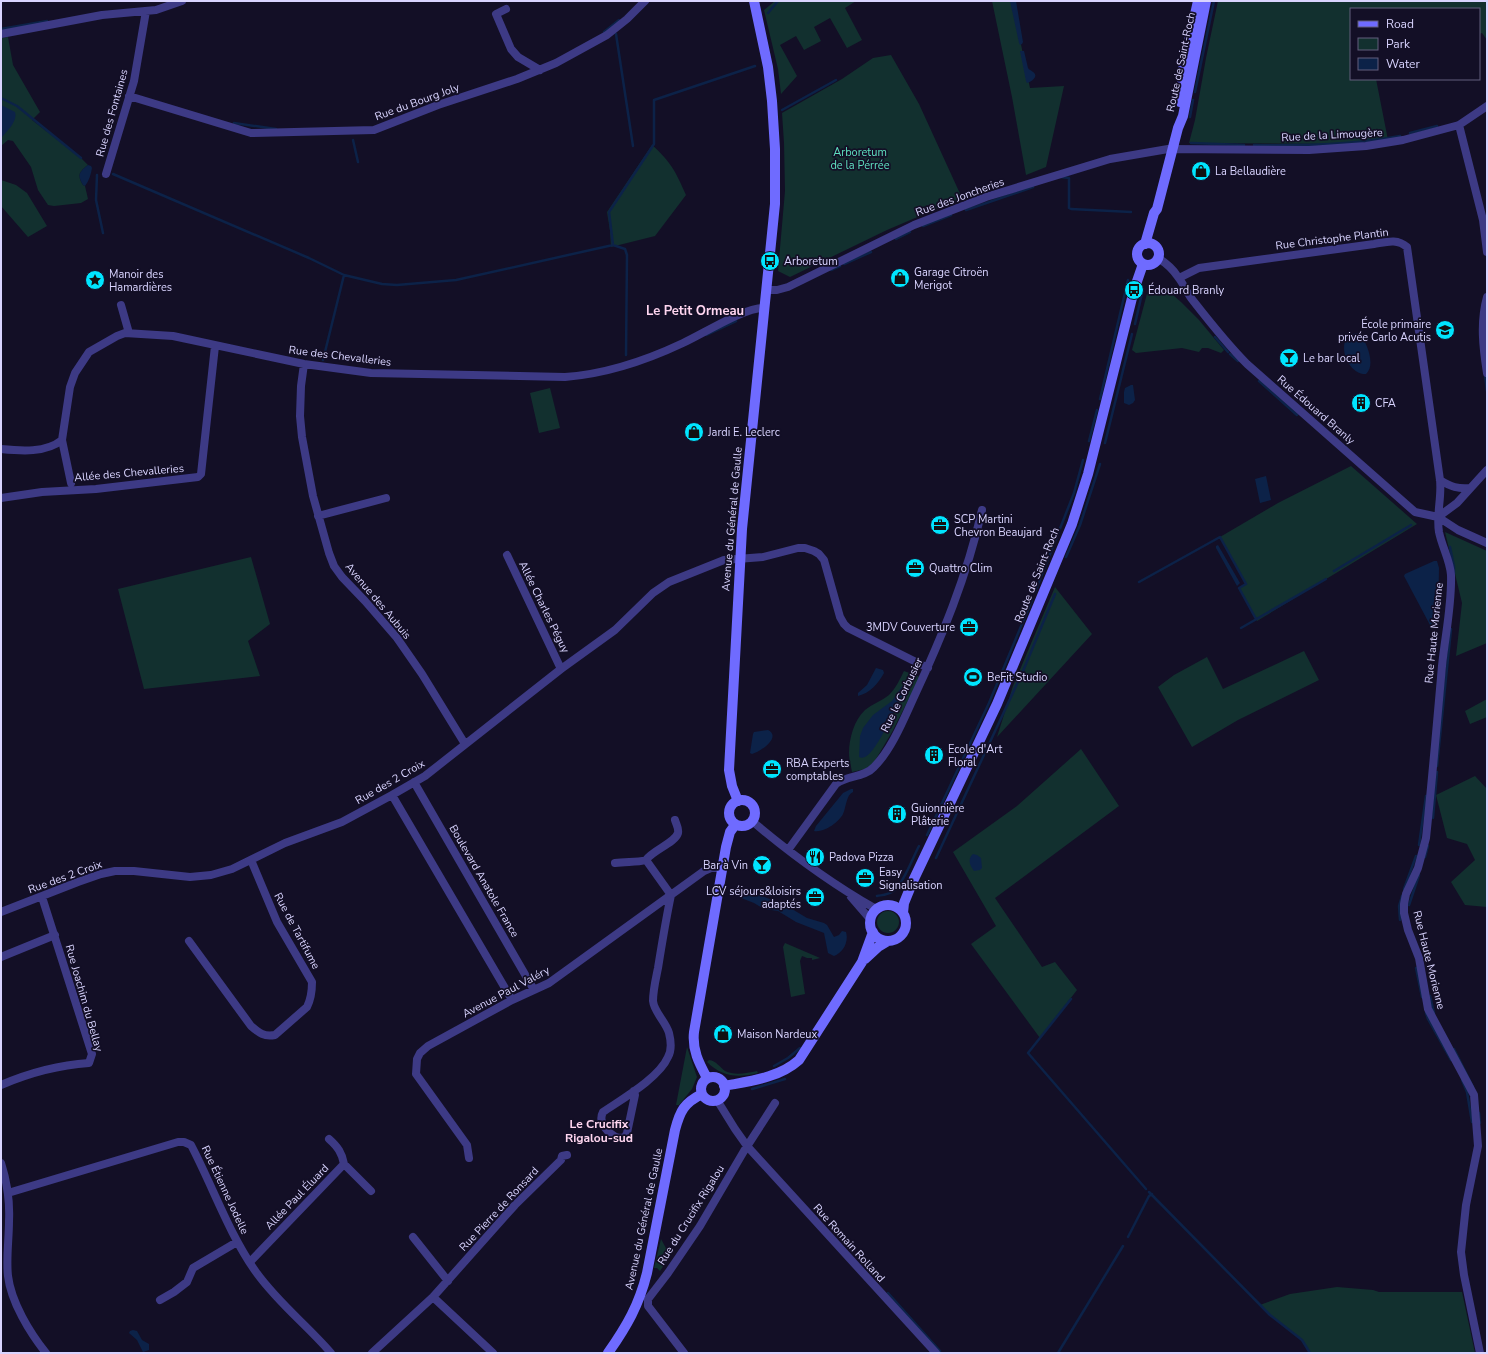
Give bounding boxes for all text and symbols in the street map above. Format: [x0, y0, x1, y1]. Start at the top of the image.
legend [1350, 8, 1480, 80]
street label: Route de Saint-Roch [1163, 11, 1199, 113]
text: Road [1386, 16, 1414, 32]
text: Park [1386, 36, 1411, 52]
text: Water [1386, 56, 1420, 72]
street label: Rue des Fontaines [92, 67, 132, 159]
street label: Rue du Bourg Joly [373, 80, 462, 124]
street label: Rue de la Limougère [1281, 125, 1383, 145]
park label: Arboretum de la Pérrée [830, 145, 890, 173]
shop icon: La Bellaudière [1190, 160, 1212, 182]
place label: La Bellaudière [1215, 164, 1286, 179]
street label: Rue des Joncheries [914, 174, 1006, 220]
street label: Rue Christophe Plantin [1275, 225, 1389, 253]
bus stop icon: Arboretum [759, 250, 781, 272]
place label: Arboretum [784, 254, 838, 269]
place label: Garage Citroën Merigot [914, 265, 989, 293]
place label: Manoir des Hamardières [109, 267, 172, 295]
shop icon: Garage Citroën Merigot [889, 267, 911, 289]
place icon: Manoir des Hamardières [84, 269, 106, 291]
bus stop icon: Édouard Branly [1123, 279, 1145, 301]
place label: Édouard Branly [1148, 282, 1225, 298]
district label: Le Petit Ormeau [646, 302, 744, 320]
place label: École primaire privée Carlo Acutis [1338, 316, 1431, 345]
school or university icon: École primaire privée Carlo Acutis [1434, 319, 1456, 341]
street label: Rue des Chevalleries [288, 342, 392, 370]
bar icon: Le bar local [1278, 347, 1300, 369]
place label: Le bar local [1303, 351, 1361, 366]
street label: Rue Édouard Branly [1274, 371, 1359, 448]
building icon: CFA [1350, 392, 1372, 414]
place label: CFA [1375, 396, 1396, 411]
shop icon: Jardi E. Leclerc [683, 421, 705, 443]
place label: Jardi E. Leclerc [707, 425, 780, 440]
street label: Avenue du Général de Gaulle [718, 446, 746, 592]
street label: Allée des Chevalleries [73, 461, 185, 485]
place label: SCP Martini Chevron Beaujard [954, 512, 1042, 540]
office icon: SCP Martini Chevron Beaujard [929, 514, 951, 536]
street label: Route de Saint-Roch [1011, 525, 1063, 625]
office icon: Quattro Clim [904, 557, 926, 579]
street label: Allée Charles Péguy [515, 559, 573, 656]
street label: Avenue des Aubuis [342, 560, 414, 642]
place label: Quattro Clim [929, 561, 992, 576]
street label: Rue Haute Morienne [1421, 582, 1447, 684]
office icon: 3MDV Couverture [958, 616, 980, 638]
place label: 3MDV Couverture [866, 620, 955, 635]
street label: Rue le Corbusier [877, 655, 927, 735]
sports icon: BeFit Studio [962, 666, 984, 688]
place label: BeFit Studio [987, 670, 1047, 685]
place label: Ecole d'Art Floral [948, 742, 1002, 770]
building icon: Ecole d'Art Floral [923, 744, 945, 766]
street label: Rue des 2 Croix [353, 756, 428, 808]
place label: RBA Experts comptables [786, 756, 849, 784]
office icon: RBA Experts comptables [761, 758, 783, 780]
place label: Guionnière Plâterie [911, 801, 965, 829]
building icon: Guionnière Plâterie [886, 803, 908, 825]
street label: Boulevard Anatole France [446, 822, 523, 940]
restaurant icon: Padova Pizza [804, 846, 826, 868]
place label: Padova Pizza [829, 850, 894, 865]
bar icon: Bar à Vin [751, 854, 773, 876]
street label: Rue des 2 Croix [26, 857, 104, 897]
place label: Bar à Vin [703, 858, 748, 873]
place label: Easy Signalisation [879, 865, 943, 893]
office icon: Easy Signalisation [854, 867, 876, 889]
place label: LCV séjours&loisirs adaptés [706, 884, 801, 912]
office icon: LCV séjours&loisirs adaptés [804, 886, 826, 908]
street label: Rue de Tartifume [271, 890, 324, 972]
street label: Rue Haute Morienne [1409, 909, 1449, 1011]
street label: Rue Joachim du Bellay [62, 943, 107, 1054]
street label: Avenue Paul Valéry [460, 962, 553, 1021]
shop icon: Maison Nardeux [712, 1023, 734, 1045]
place label: Maison Nardeux [737, 1027, 818, 1042]
district label: Le Crucifix Rigalou-sud [565, 1116, 633, 1146]
street label: Rue Étienne Jodelle [198, 1143, 253, 1237]
street label: Avenue du Général de Gaulle [622, 1146, 666, 1291]
street label: Allée Paul Éluard [261, 1160, 332, 1233]
street label: Rue du Crucifix Rigalou [654, 1162, 728, 1268]
street label: Rue Pierre de Ronsard [456, 1164, 542, 1254]
street label: Rue Romain Rolland [810, 1201, 888, 1285]

